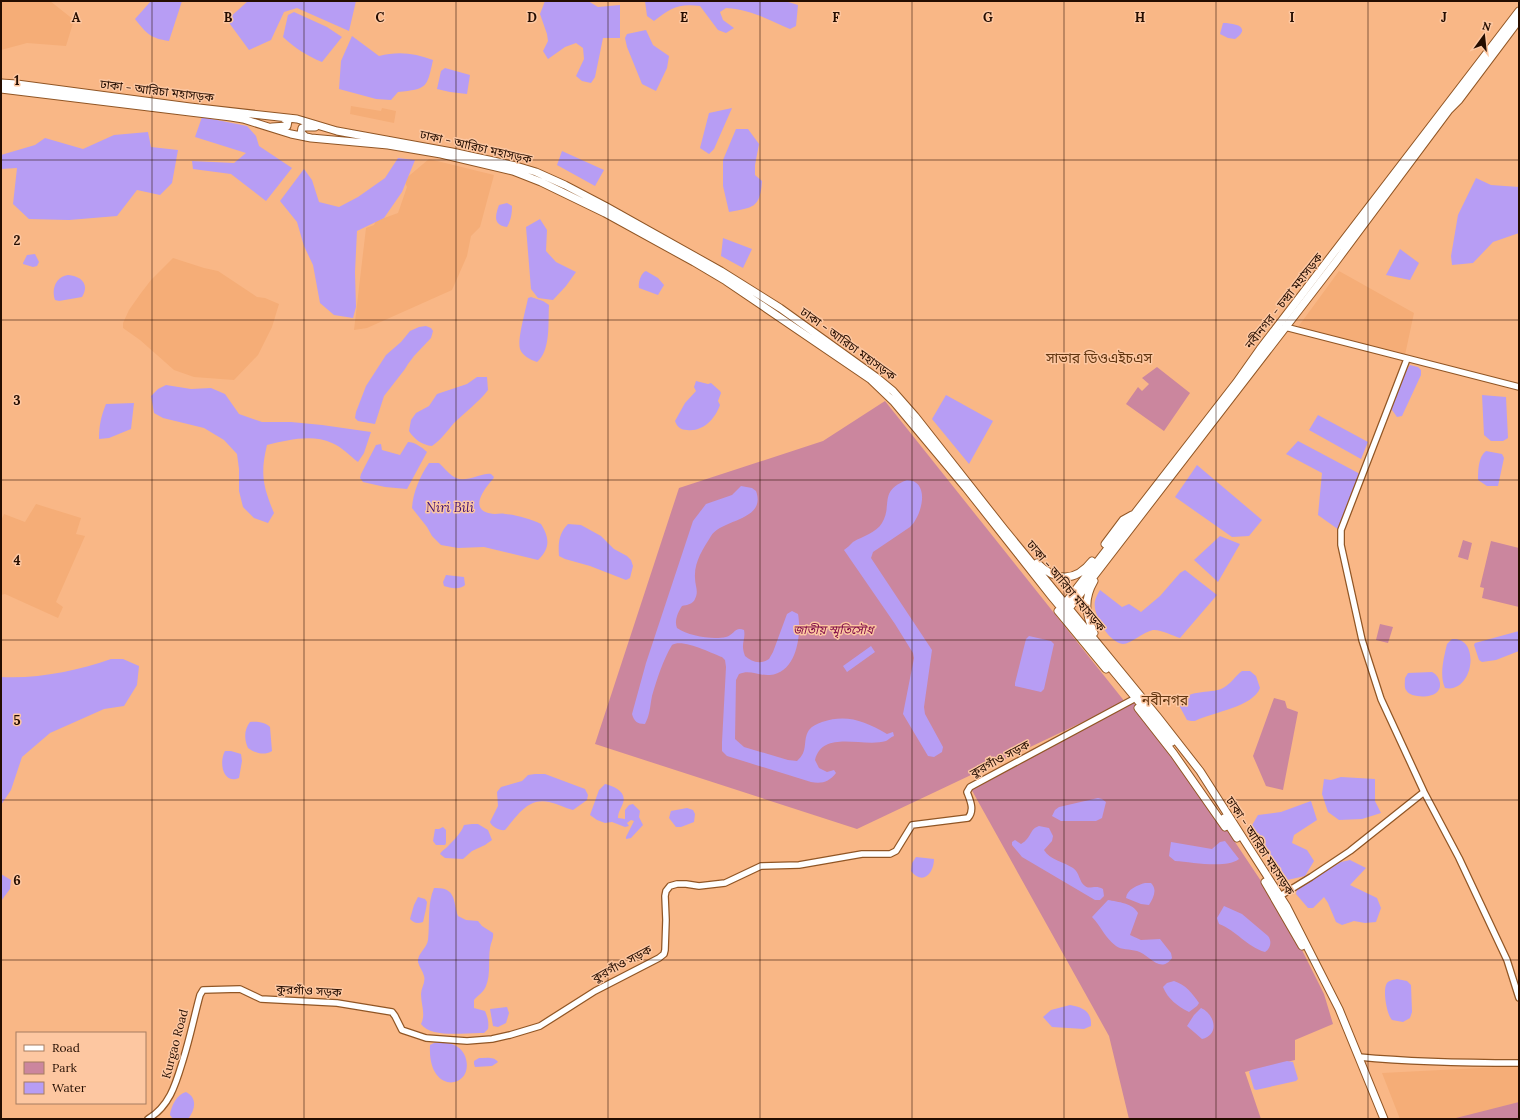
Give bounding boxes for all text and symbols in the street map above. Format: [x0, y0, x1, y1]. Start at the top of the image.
text: A [72, 9, 81, 26]
text: B [224, 9, 233, 26]
text: C [376, 9, 385, 26]
text: D [527, 9, 537, 26]
text: E [680, 9, 688, 26]
text: F [832, 9, 840, 26]
text: G [983, 9, 993, 26]
text: H [1135, 9, 1145, 26]
text: I [1289, 9, 1295, 26]
text: J [1441, 9, 1447, 26]
north arrow [1464, 16, 1504, 56]
text: N [1481, 18, 1493, 34]
text: 1 [14, 72, 20, 89]
street label: ঢাকা - আরিচা মহাসড়ক [98, 76, 215, 105]
street label: ঢাকা - আরিচা মহাসড়ক [418, 126, 534, 167]
text: 2 [14, 232, 21, 249]
street label: নবীনগর - চন্দ্রা মহাসড়ক [1241, 249, 1326, 352]
street label: ঢাকা - আরিচা মহাসড়ক [797, 303, 899, 384]
district label: সাভার ডিওএইচএস [1045, 349, 1152, 367]
text: 3 [13, 392, 21, 409]
water label: Niri Bili [426, 499, 475, 516]
street label: ঢাকা - আরিচা মহাসড়ক [1023, 536, 1109, 635]
text: 4 [13, 552, 21, 569]
park label: জাতীয় স্মৃতিসৌধ [793, 622, 876, 639]
district label: নবীনগর [1141, 691, 1189, 709]
text: 5 [13, 712, 21, 729]
street label: কুরগাঁও সড়ক [966, 736, 1033, 782]
street label: ঢাকা - আরিচা মহাসড়ক [1222, 793, 1298, 898]
text: 6 [13, 872, 21, 889]
street label: কুরগাঁও সড়ক [588, 941, 655, 987]
street label: কুরগাঁও সড়ক [275, 981, 342, 1001]
street label: Kurgao Road [158, 1008, 191, 1080]
legend [16, 1032, 146, 1104]
text: Road [52, 1040, 80, 1055]
text: Park [52, 1060, 78, 1075]
text: Water [52, 1080, 87, 1095]

